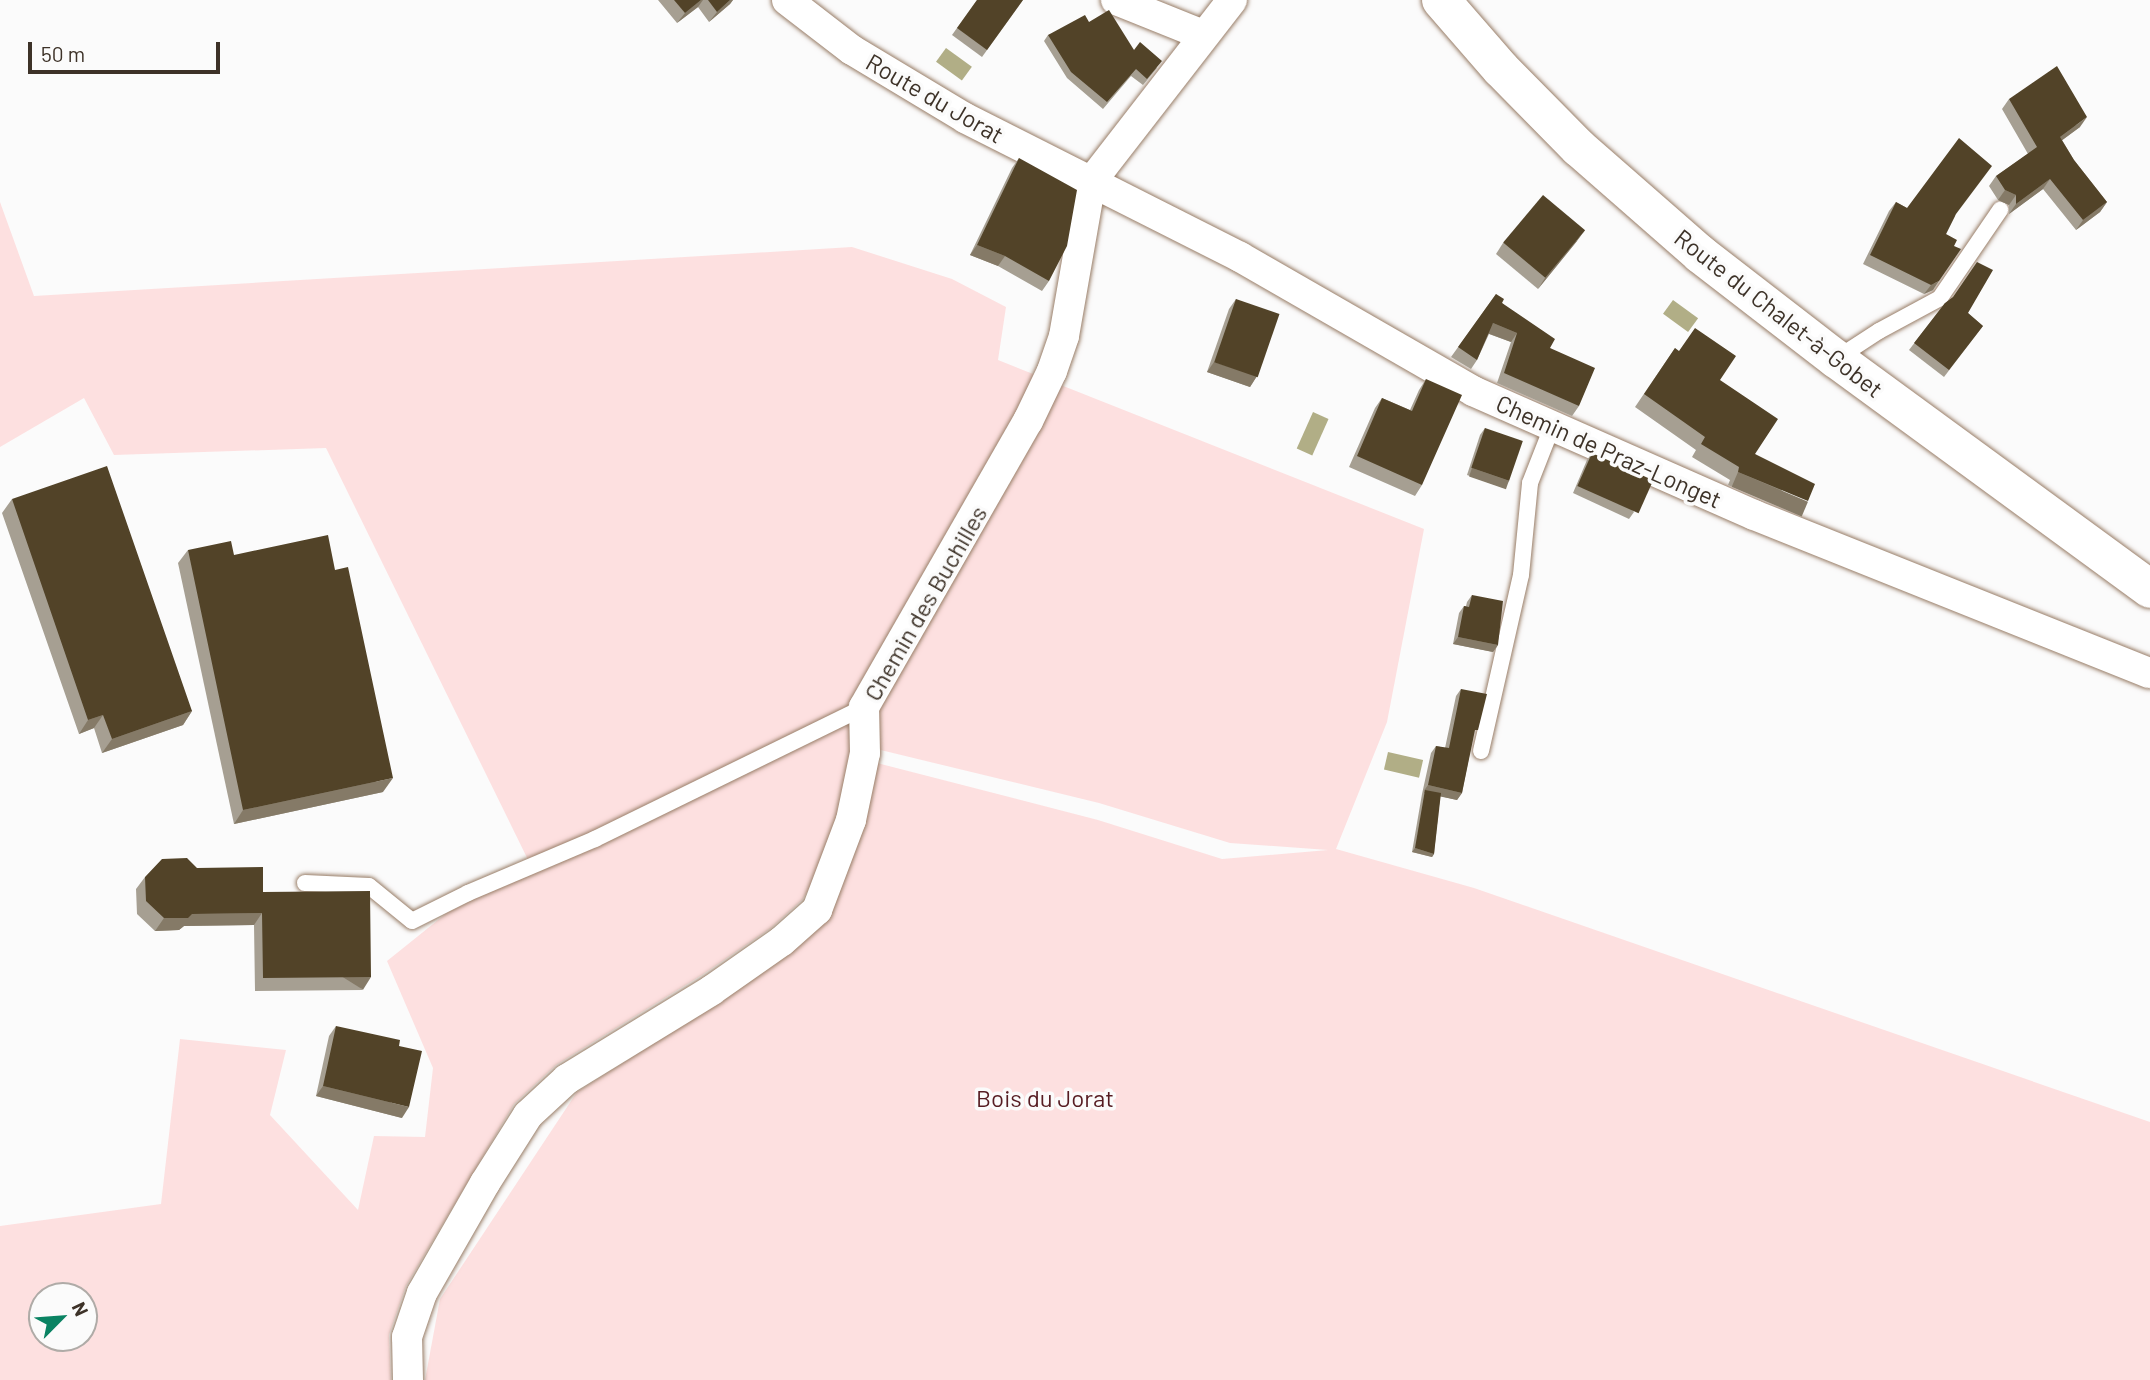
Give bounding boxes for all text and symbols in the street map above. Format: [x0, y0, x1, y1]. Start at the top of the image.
scale bar [32, 28, 224, 72]
text: 50 m [41, 41, 85, 66]
street label: Route du Jorat [861, 47, 1009, 149]
street label: Route du Chalet-à-Gobet [1669, 223, 1889, 403]
street label: Chemin de Praz-Longet [1492, 388, 1726, 514]
street label: Chemin des Buchilles [857, 500, 993, 706]
park label: Bois du Jorat [976, 1084, 1114, 1112]
north arrow [28, 1282, 98, 1352]
text: N [68, 1298, 94, 1319]

